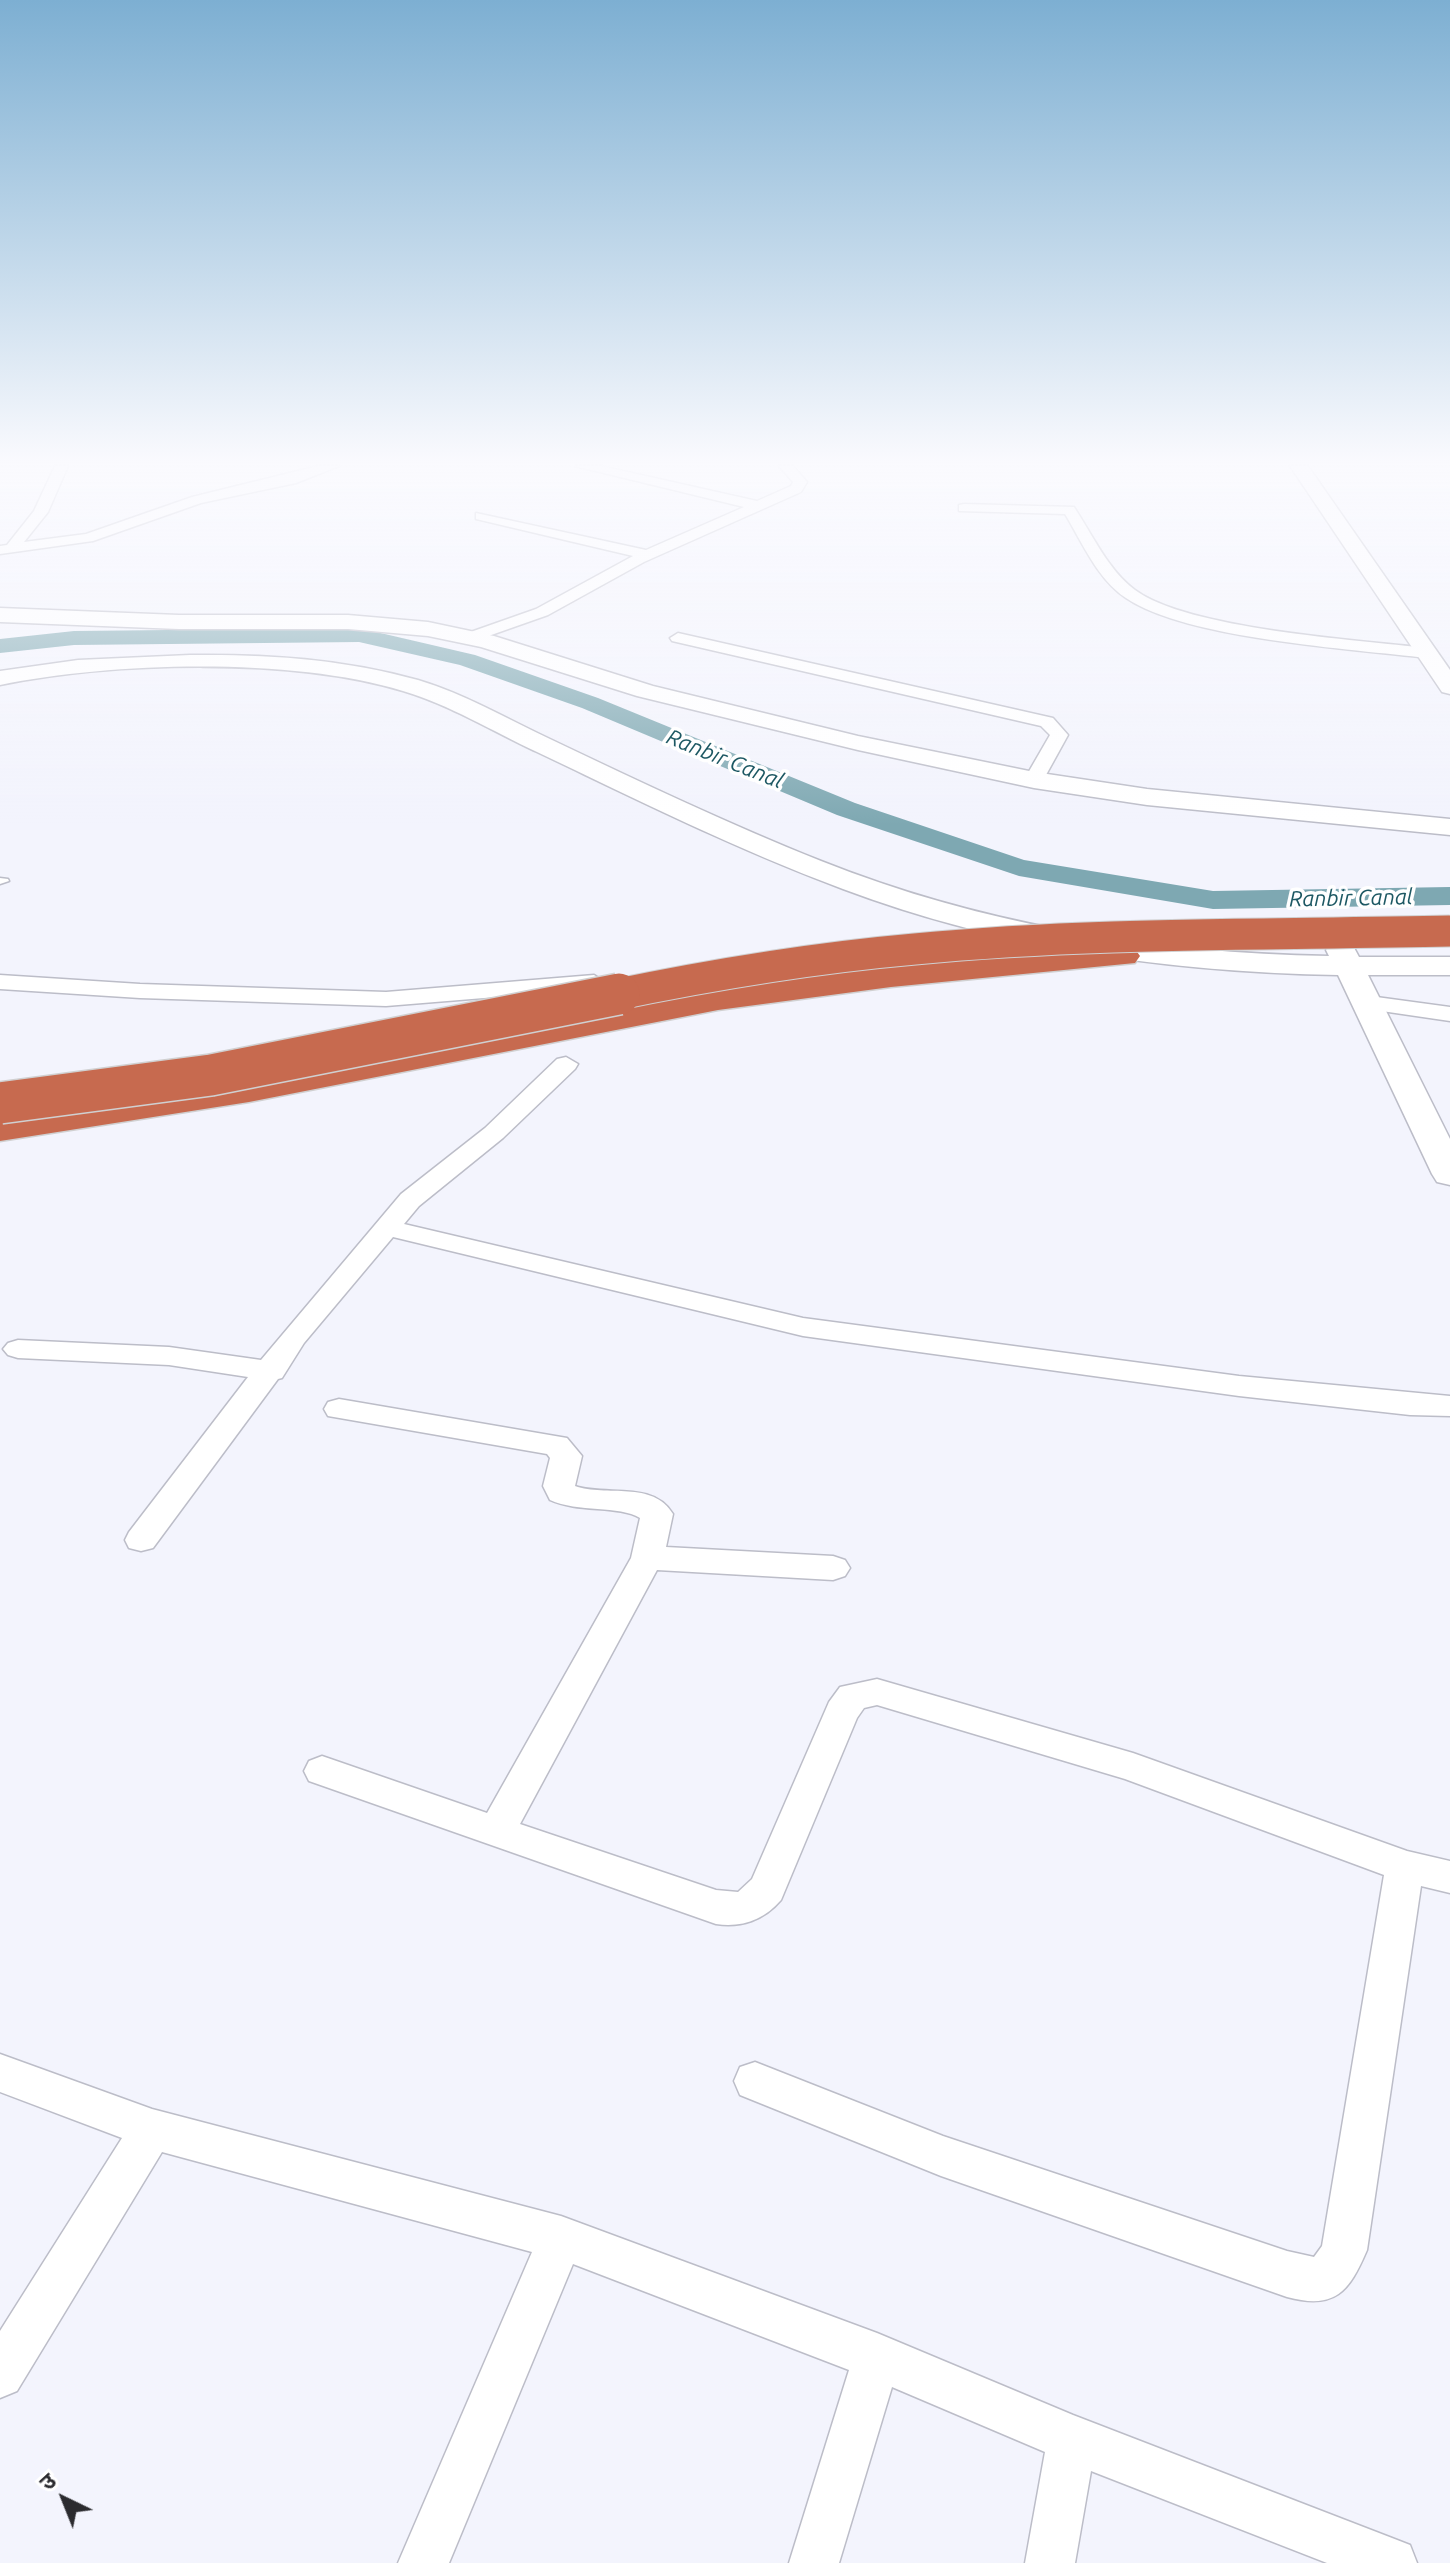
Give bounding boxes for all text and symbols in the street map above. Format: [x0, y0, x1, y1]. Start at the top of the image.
water label: Ranbir Canal [663, 724, 787, 794]
water label: Ranbir Canal [1289, 884, 1413, 912]
north arrow [24, 2459, 104, 2539]
text: उ [34, 2468, 61, 2495]

